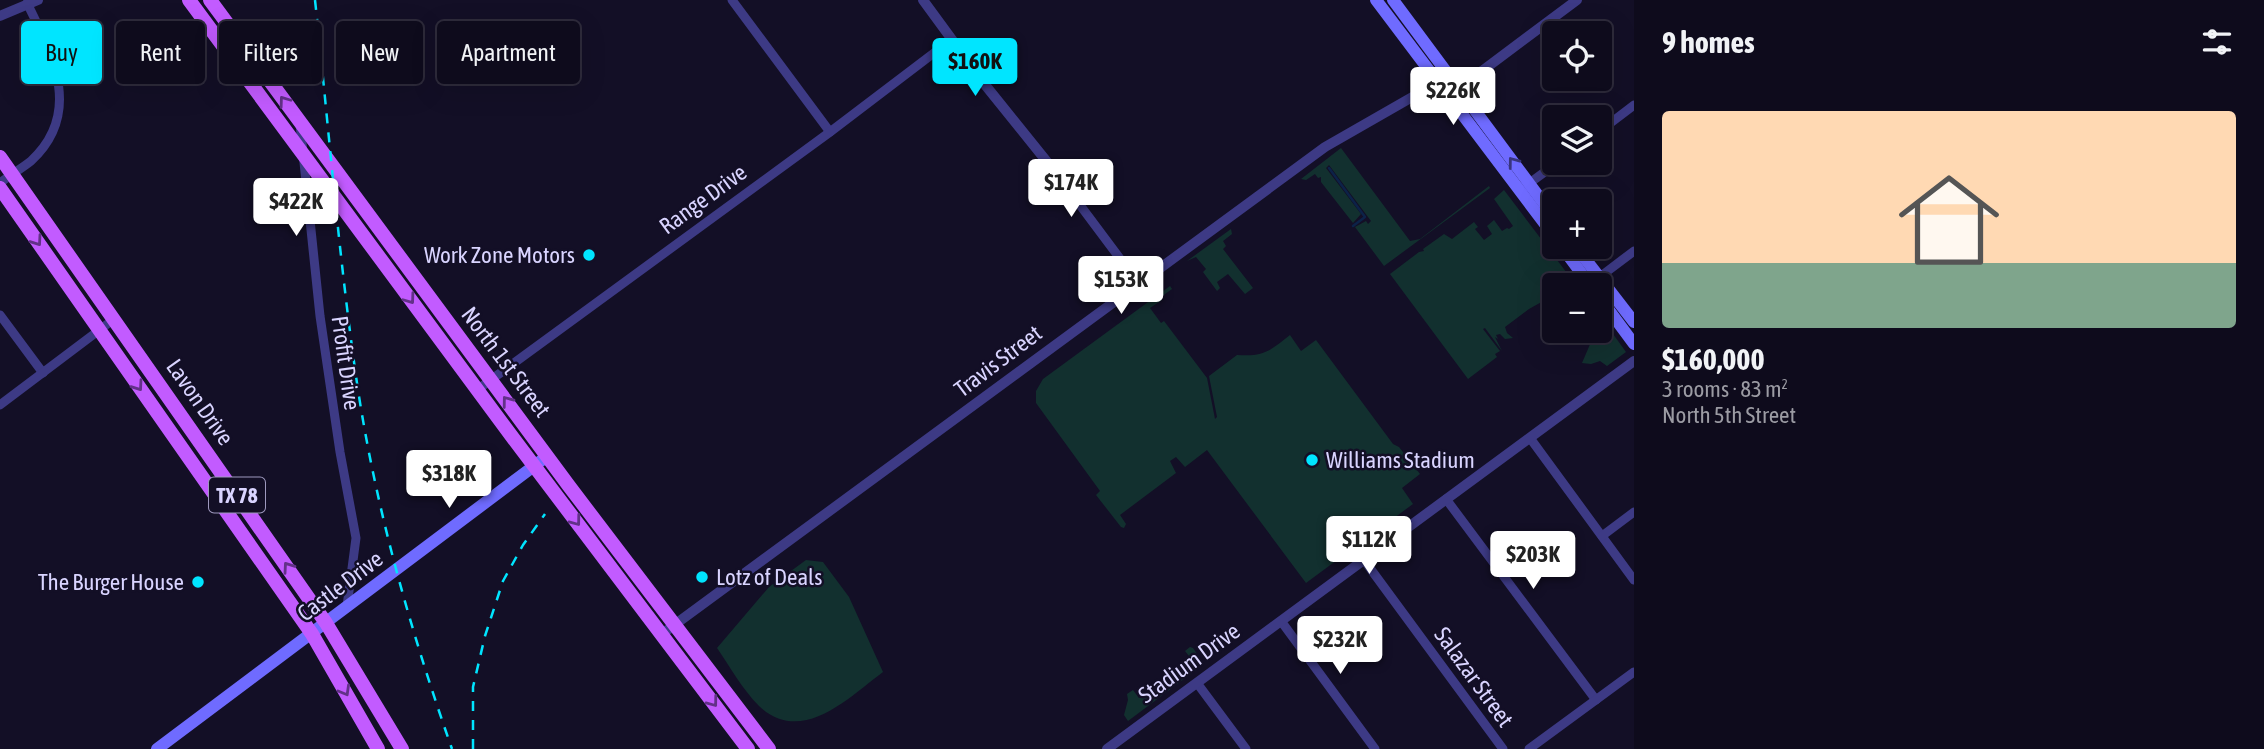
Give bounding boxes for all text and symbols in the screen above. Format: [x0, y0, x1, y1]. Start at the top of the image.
chip: Buy [21, 21, 102, 84]
chip: Rent [116, 21, 205, 84]
chip: Filters [219, 21, 322, 84]
chip: New [336, 21, 423, 84]
chip: Apartment [437, 21, 580, 84]
map controls [1542, 21, 1612, 343]
button: locate [1542, 21, 1612, 91]
icon: filters [2198, 23, 2236, 61]
text: 9 homes [1662, 25, 1755, 59]
pin: $160K [926, 38, 1024, 98]
text: $160K [948, 48, 1002, 74]
pin: $226K [1404, 68, 1502, 127]
text: $226K [1426, 77, 1480, 103]
one-way arrow [279, 96, 292, 109]
button: layers [1542, 105, 1612, 175]
one-way arrow [1509, 157, 1522, 170]
icon: home [1886, 157, 2012, 283]
street label: Range Drive [654, 159, 752, 239]
pin: $174K [1022, 160, 1120, 219]
text: $174K [1044, 169, 1098, 195]
pin: $422K [247, 178, 345, 238]
text: $422K [269, 188, 323, 214]
button: + [1542, 189, 1612, 259]
one-way arrow [29, 233, 41, 246]
place label: Work Zone Motors [424, 242, 575, 268]
marker: Work Zone Motors [581, 247, 597, 263]
pin: $153K [1072, 256, 1170, 316]
text: $153K [1094, 266, 1148, 292]
button: − [1542, 273, 1612, 343]
one-way arrow [402, 291, 415, 304]
street label: North 1st Street [456, 302, 556, 422]
street label: Profit Drive [327, 314, 365, 412]
street label: Travis Street [949, 320, 1047, 402]
text: $160,000 [1662, 342, 1765, 376]
street label: Lavon Drive [161, 354, 239, 450]
text: 3 rooms · 83 m² [1662, 376, 1788, 402]
one-way arrow [129, 378, 142, 391]
one-way arrow [503, 396, 516, 409]
text: North 5th Street [1662, 402, 1796, 428]
place label: Williams Stadium [1326, 447, 1475, 473]
pin: $318K [400, 450, 498, 510]
marker: Williams Stadium [1304, 452, 1320, 468]
text: $318K [422, 460, 476, 486]
road number: TX 78 [209, 477, 265, 512]
one-way arrow [567, 513, 580, 525]
pin: $112K [1320, 516, 1418, 576]
text: $112K [1342, 526, 1396, 552]
pin: $203K [1484, 532, 1582, 591]
text: $203K [1506, 541, 1560, 567]
street label: Castle Drive [292, 546, 388, 626]
one-way arrow [284, 562, 296, 575]
place label: Lotz of Deals [716, 564, 822, 590]
place label: The Burger House [38, 569, 184, 595]
marker: Lotz of Deals [694, 569, 710, 585]
marker: The Burger House [190, 574, 206, 590]
pin: $232K [1291, 616, 1389, 676]
street label: Stadium Drive [1133, 618, 1245, 708]
street label: Salazar Street [1429, 622, 1519, 732]
text: $232K [1313, 626, 1367, 652]
one-way arrow [337, 684, 350, 697]
one-way arrow [705, 694, 717, 707]

